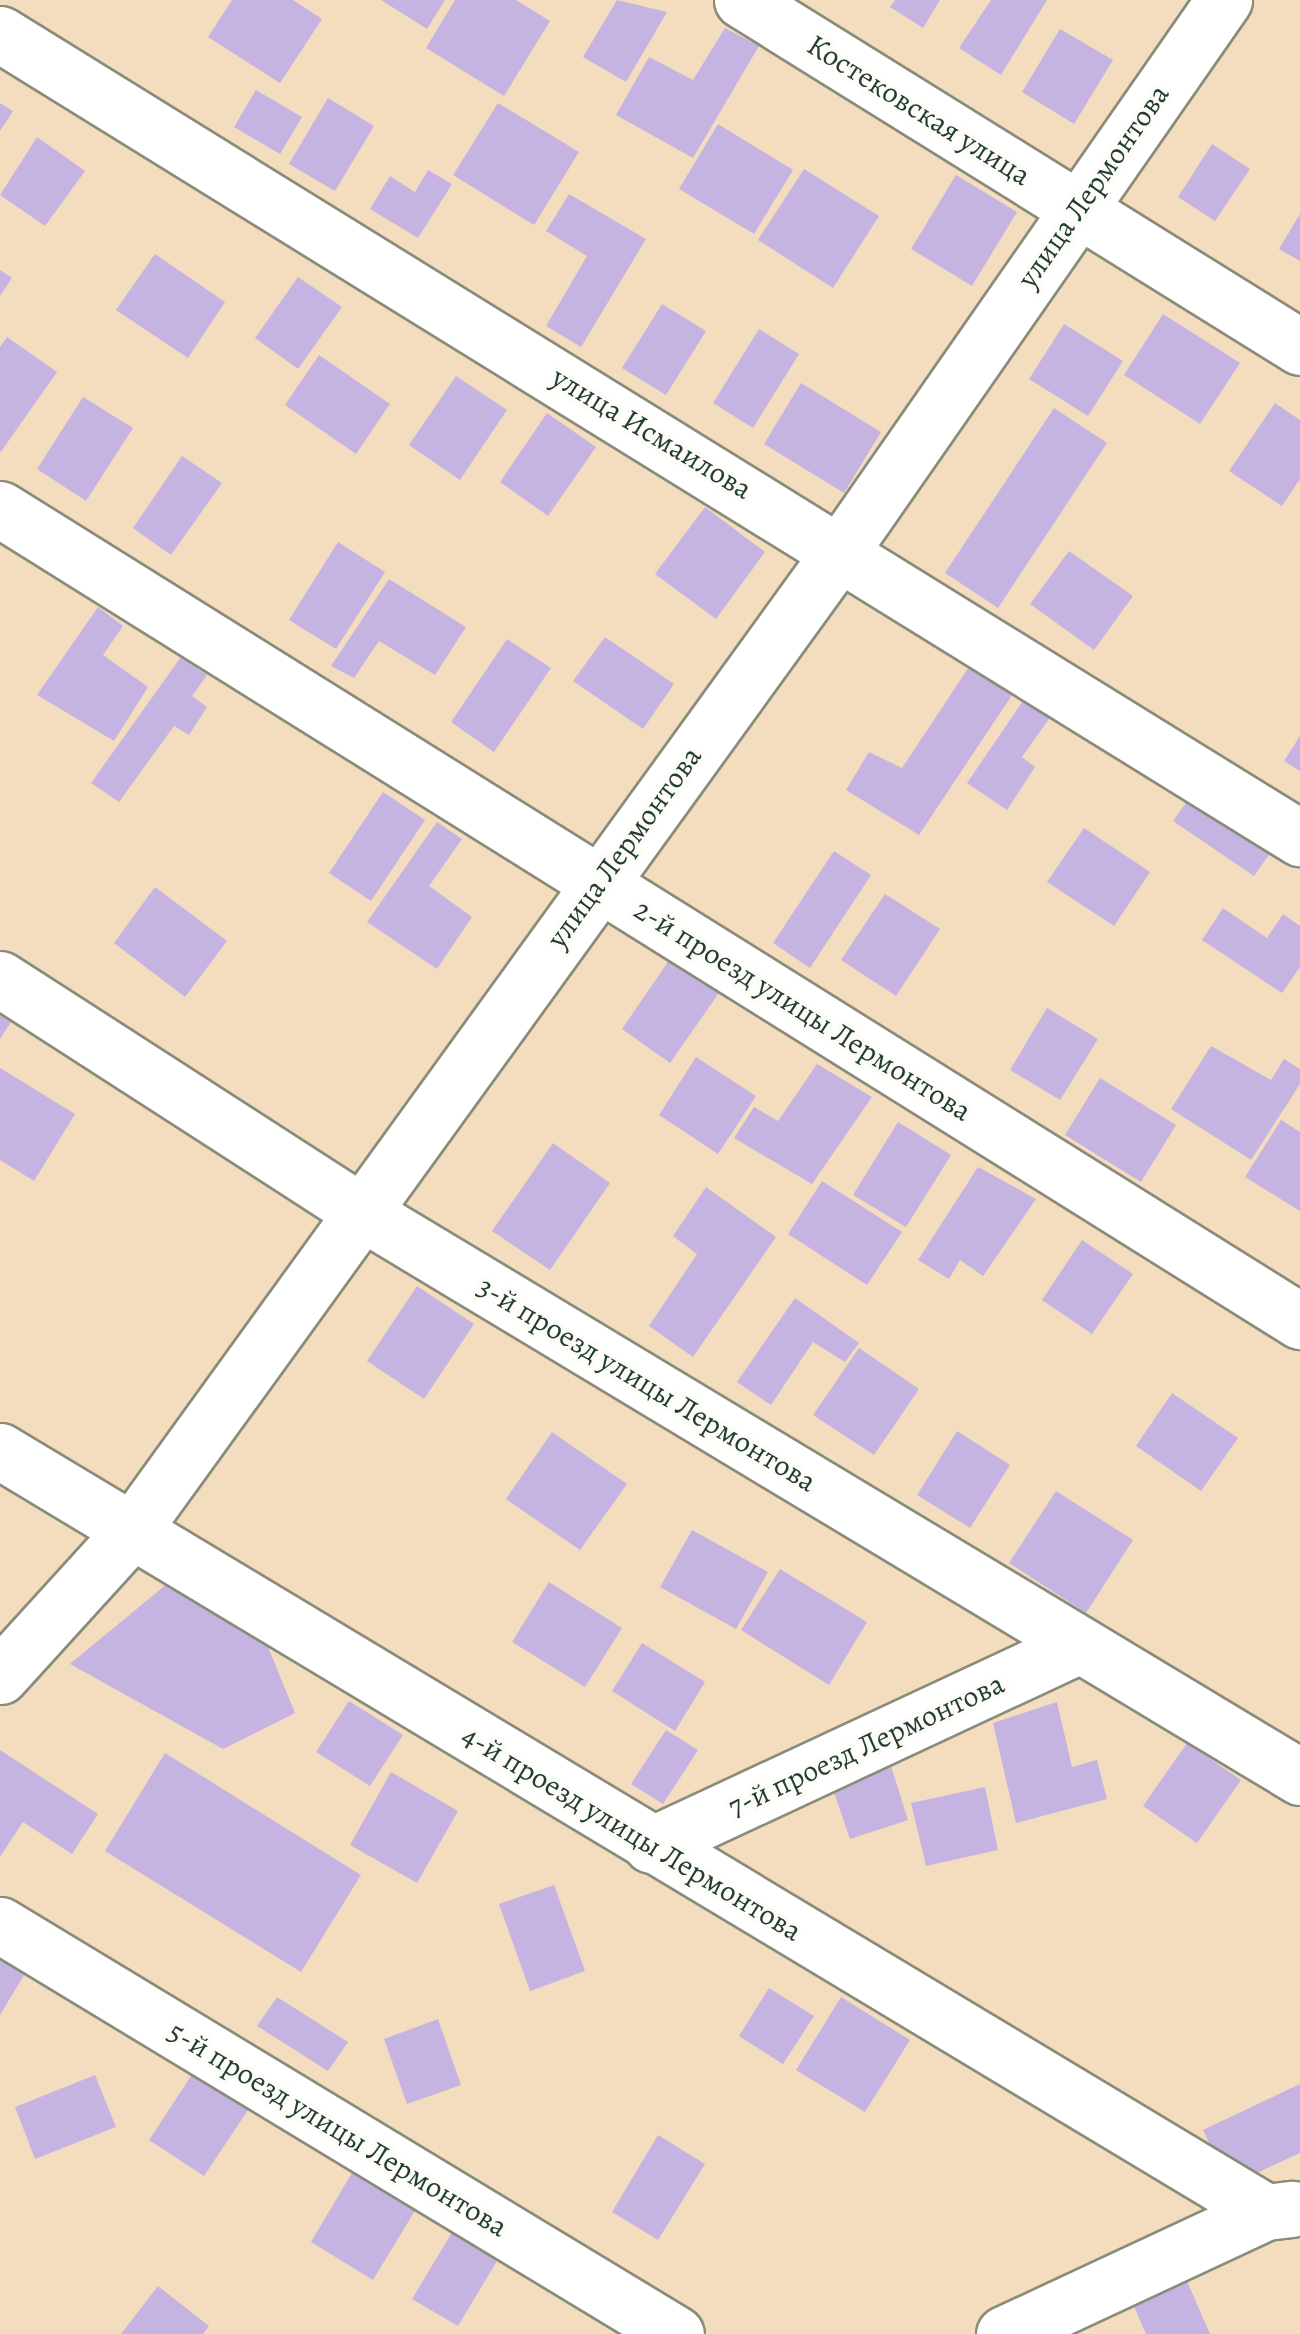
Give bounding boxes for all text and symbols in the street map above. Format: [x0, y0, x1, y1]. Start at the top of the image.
street label: Костековская улица [801, 27, 1037, 193]
street label: улица Лермонтова [1009, 77, 1177, 295]
street label: улица Исмаилова [545, 359, 759, 507]
street label: улица Лермонтова [539, 739, 709, 955]
street label: 2-й проезд улицы Лермонтова [628, 891, 978, 1129]
street label: 3-й проезд улицы Лермонтова [471, 1268, 823, 1500]
street label: 7-й проезд Лермонтова [722, 1665, 1010, 1825]
street label: 4-й проезд улицы Лермонтова [456, 1717, 808, 1949]
street label: 5-й проезд улицы Лермонтова [162, 2013, 514, 2245]

